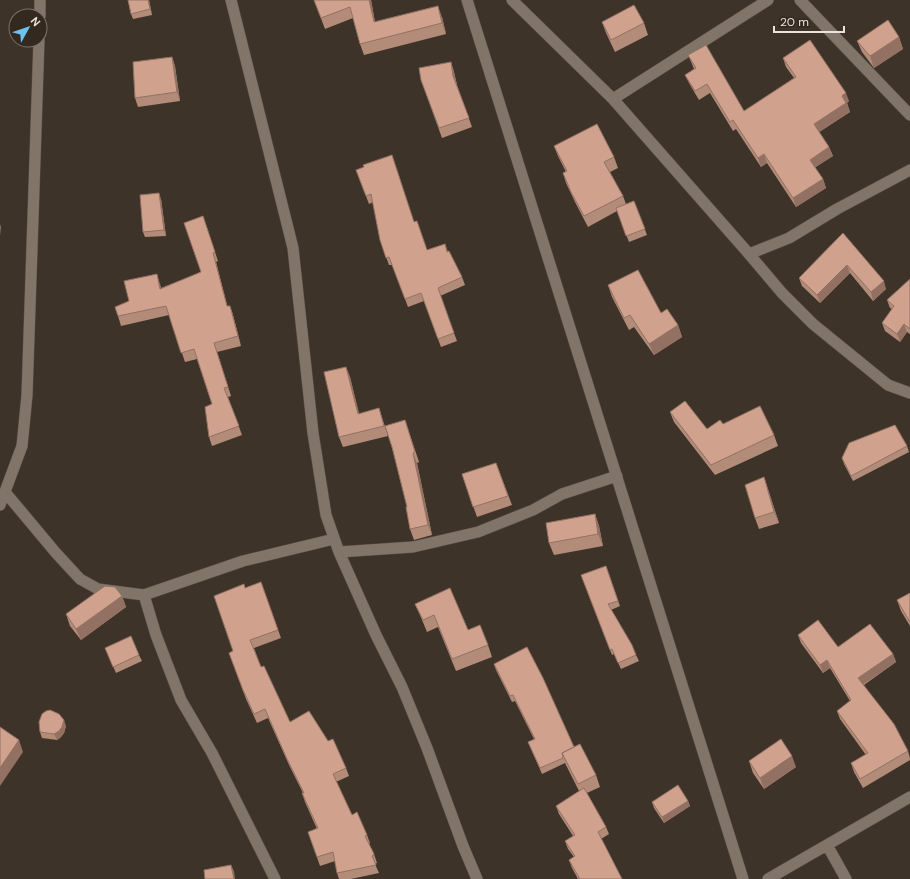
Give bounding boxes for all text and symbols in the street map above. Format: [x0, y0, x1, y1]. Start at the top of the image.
north arrow [8, 8, 48, 48]
scale bar [774, 8, 844, 34]
text: N [28, 14, 44, 29]
text: 20 m [780, 14, 809, 30]

